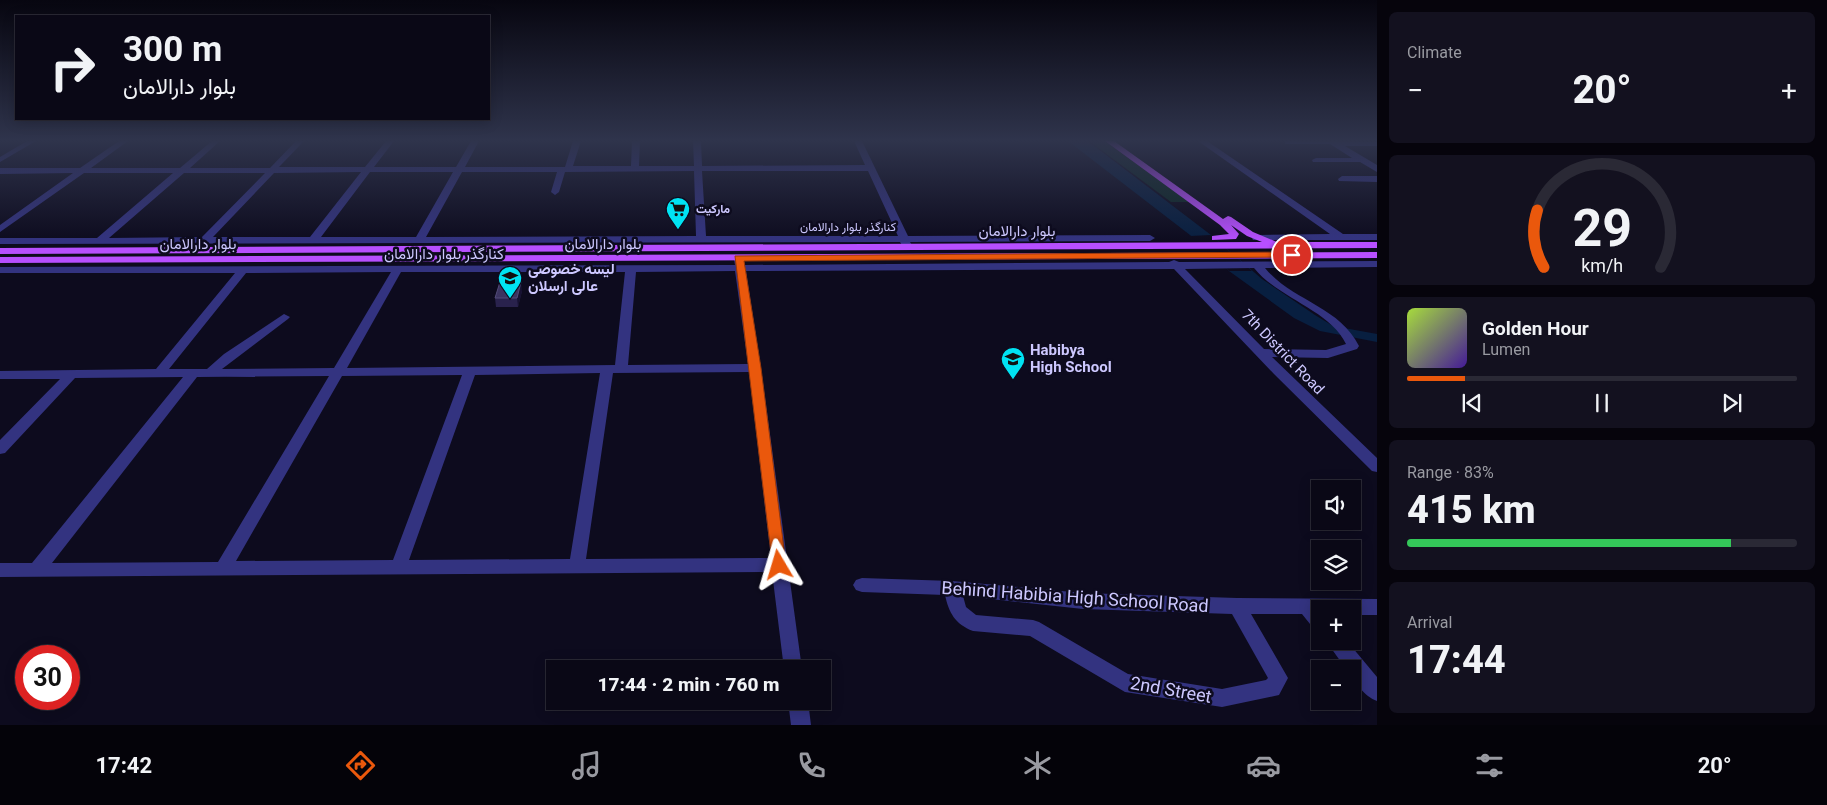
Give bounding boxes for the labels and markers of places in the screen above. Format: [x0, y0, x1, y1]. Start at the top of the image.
supermarket icon: مارکیت [665, 196, 691, 230]
place label: مارکیت [696, 202, 731, 217]
pin [1271, 234, 1313, 276]
place label: لیسه خصوصی عالی ارسلان [528, 260, 615, 295]
school or university icon: لیسه خصوصی عالی ارسلان [497, 265, 523, 299]
place label: Habibya High School [1030, 341, 1112, 376]
school or university icon: Habibya High School [1000, 346, 1026, 380]

